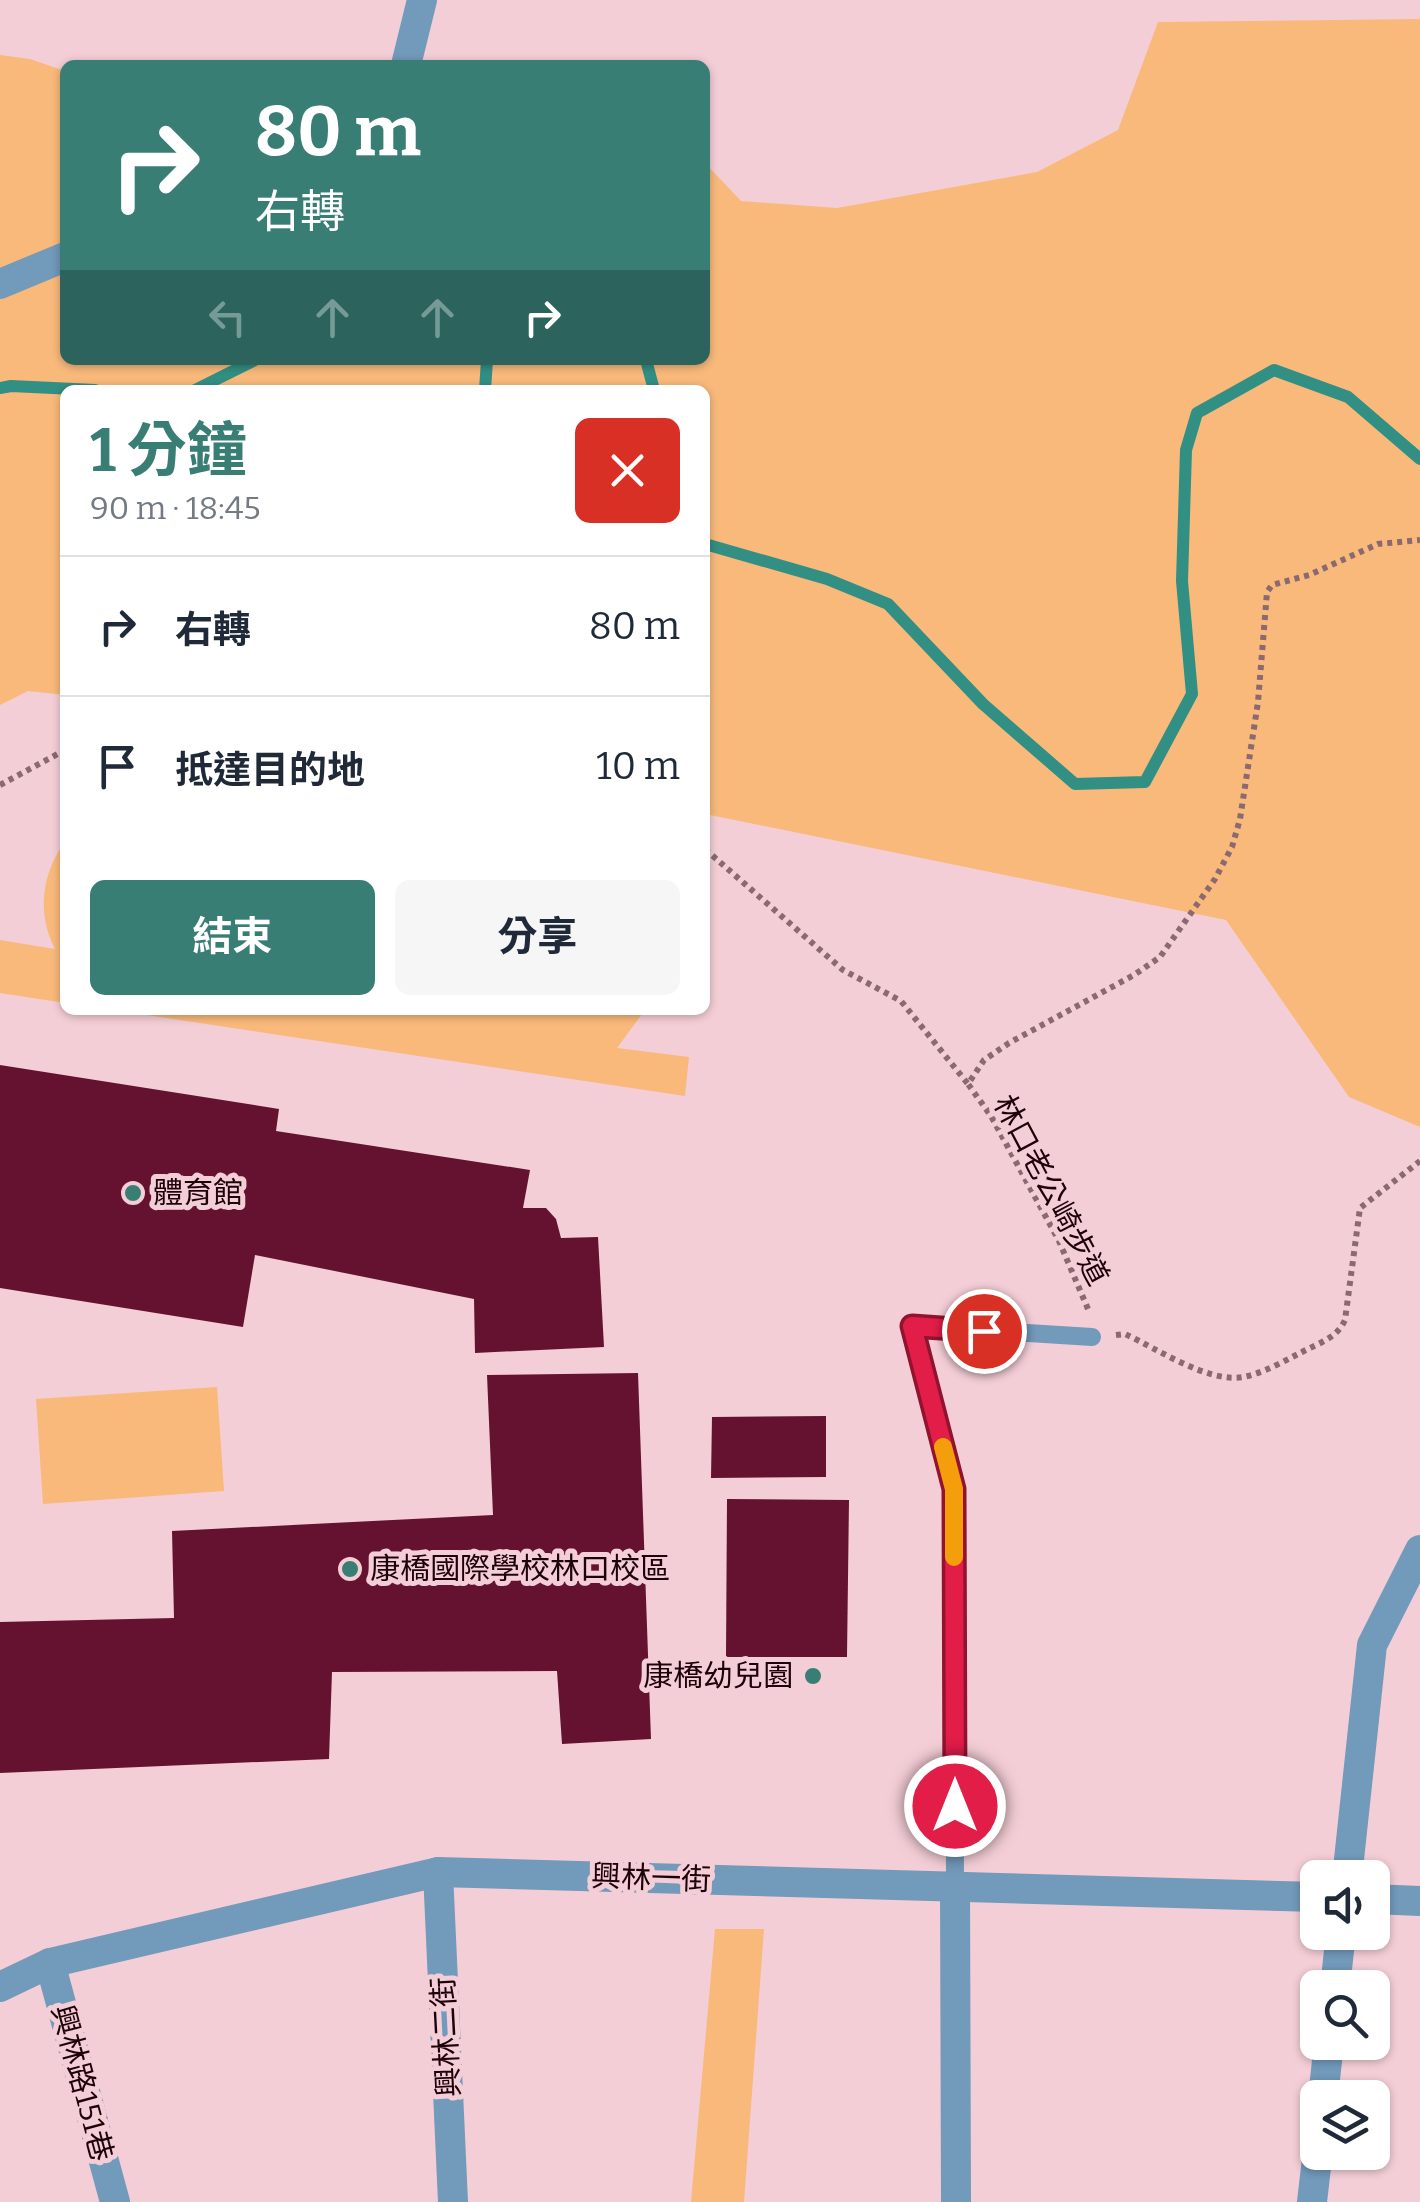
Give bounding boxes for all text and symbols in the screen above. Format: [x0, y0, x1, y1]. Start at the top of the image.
text: 80 m [255, 90, 421, 174]
icon: right [90, 100, 220, 230]
text: 右轉 [255, 185, 345, 239]
icon: left [200, 290, 255, 345]
icon: ahead [305, 290, 360, 345]
icon: ahead [410, 290, 465, 345]
icon: right [515, 290, 570, 345]
text: 1 分鐘 [90, 415, 247, 487]
button: close [575, 418, 680, 523]
text: 90 m · 18:45 [90, 489, 261, 527]
icon: right [90, 599, 145, 654]
text: 80 m [589, 603, 680, 649]
text: 右轉 [175, 607, 251, 653]
icon: arrive [90, 739, 145, 794]
text: 10 m [596, 743, 680, 789]
text: 抵達目的地 [175, 747, 365, 793]
button: 結束 [90, 880, 375, 995]
button: 分享 [395, 880, 680, 995]
street label: 林口老公崎步道 [986, 1089, 1116, 1291]
place label: 體育館 [153, 1175, 243, 1211]
marker: 體育館 [122, 1182, 144, 1204]
pin [942, 1289, 1027, 1374]
icon: arrive [957, 1304, 1012, 1359]
place label: 康橋國際學校林口校區 [370, 1551, 670, 1587]
marker: 康橋國際學校林口校區 [339, 1558, 361, 1580]
place label: 康橋幼兒園 [643, 1658, 793, 1694]
marker: 康橋幼兒園 [802, 1665, 824, 1687]
position arrow [903, 1754, 1007, 1858]
street label: 興林一街 [590, 1858, 712, 1898]
map controls [1300, 1860, 1390, 2170]
button: sound [1300, 1860, 1390, 1950]
button: search [1300, 1970, 1390, 2060]
street label: 興林二街 [425, 1976, 467, 2098]
street label: 興林路151巷 [44, 2001, 120, 2165]
button: layers [1300, 2080, 1390, 2170]

